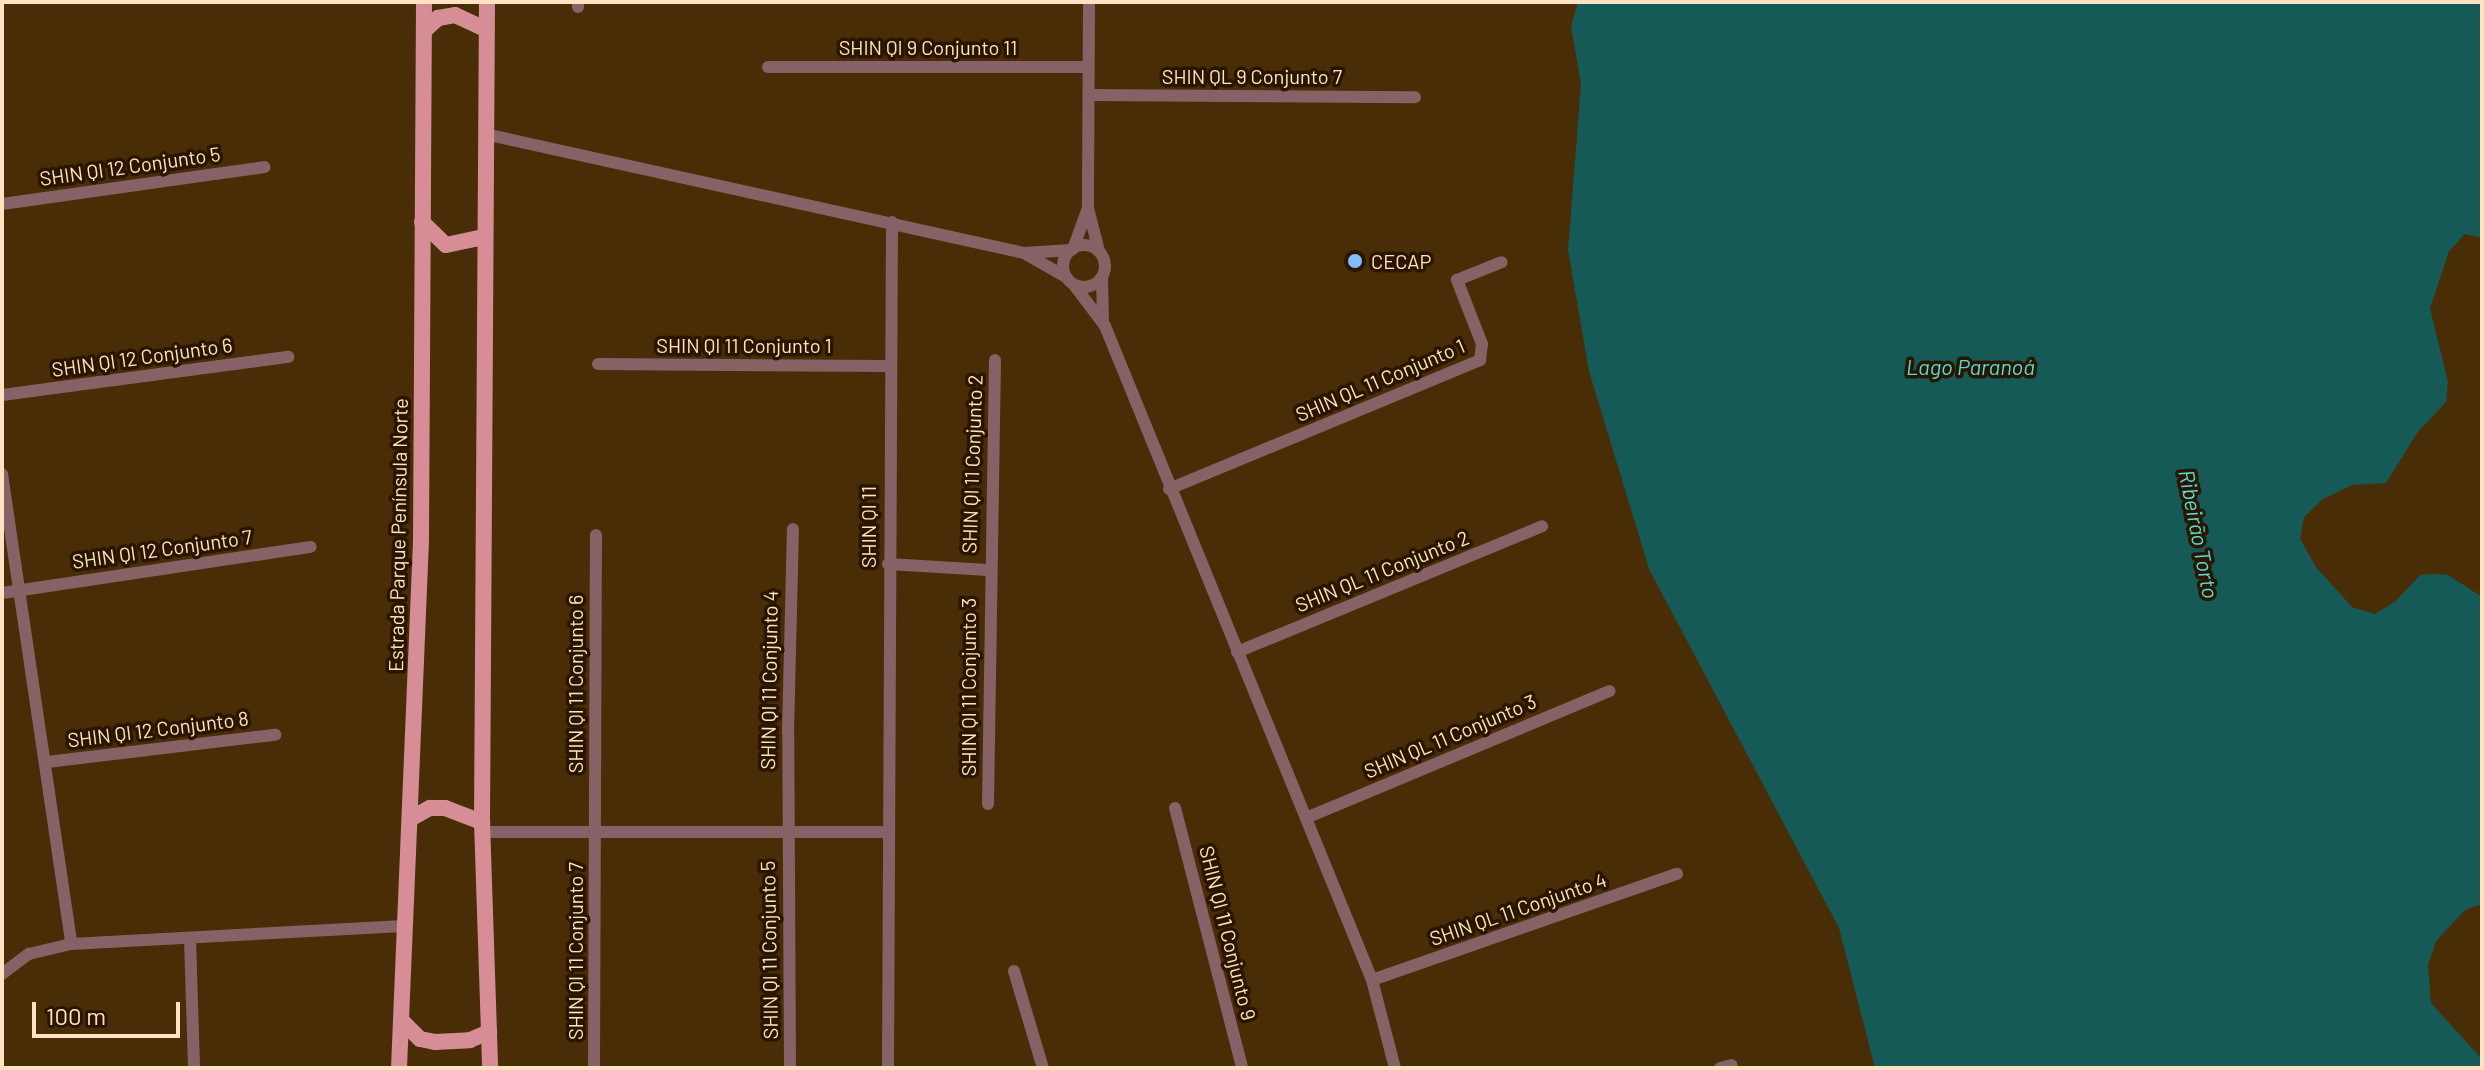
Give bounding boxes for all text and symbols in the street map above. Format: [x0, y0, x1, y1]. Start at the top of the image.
street label: SHIN QI 9 Conjunto 11 [839, 35, 1017, 59]
street label: SHIN QL 9 Conjunto 7 [1162, 64, 1342, 88]
street label: SHIN QI 12 Conjunto 5 [38, 141, 222, 191]
place label: CECAP [1371, 249, 1431, 273]
marker: CECAP [1346, 252, 1364, 270]
street label: SHIN QI 12 Conjunto 6 [50, 332, 234, 382]
street label: SHIN QI 11 Conjunto 1 [656, 333, 832, 357]
street label: SHIN QL 11 Conjunto 1 [1292, 333, 1468, 427]
water label: Lago Paranoá [1906, 354, 2034, 380]
street label: SHIN QI 11 Conjunto 2 [957, 374, 987, 554]
street label: Estrada Parque Península Norte [384, 398, 412, 672]
water label: Ribeirão Torto [2174, 467, 2224, 601]
street label: SHIN QI 11 [856, 486, 880, 568]
street label: SHIN QI 12 Conjunto 7 [71, 524, 253, 574]
street label: SHIN QL 11 Conjunto 2 [1292, 525, 1472, 617]
street label: SHIN QI 11 Conjunto 4 [755, 590, 783, 770]
street label: SHIN QI 11 Conjunto 6 [563, 595, 587, 773]
street label: SHIN QI 11 Conjunto 3 [956, 598, 980, 776]
street label: SHIN QL 11 Conjunto 3 [1360, 689, 1540, 783]
street label: SHIN QI 12 Conjunto 8 [66, 706, 250, 752]
street label: SHIN QI 11 Conjunto 9 [1195, 843, 1261, 1023]
street label: SHIN QI 11 Conjunto 5 [755, 861, 783, 1039]
street label: SHIN QI 11 Conjunto 7 [563, 862, 587, 1040]
street label: SHIN QL 11 Conjunto 4 [1426, 867, 1610, 951]
scale bar [36, 986, 184, 1036]
text: 100 m [46, 1001, 106, 1030]

